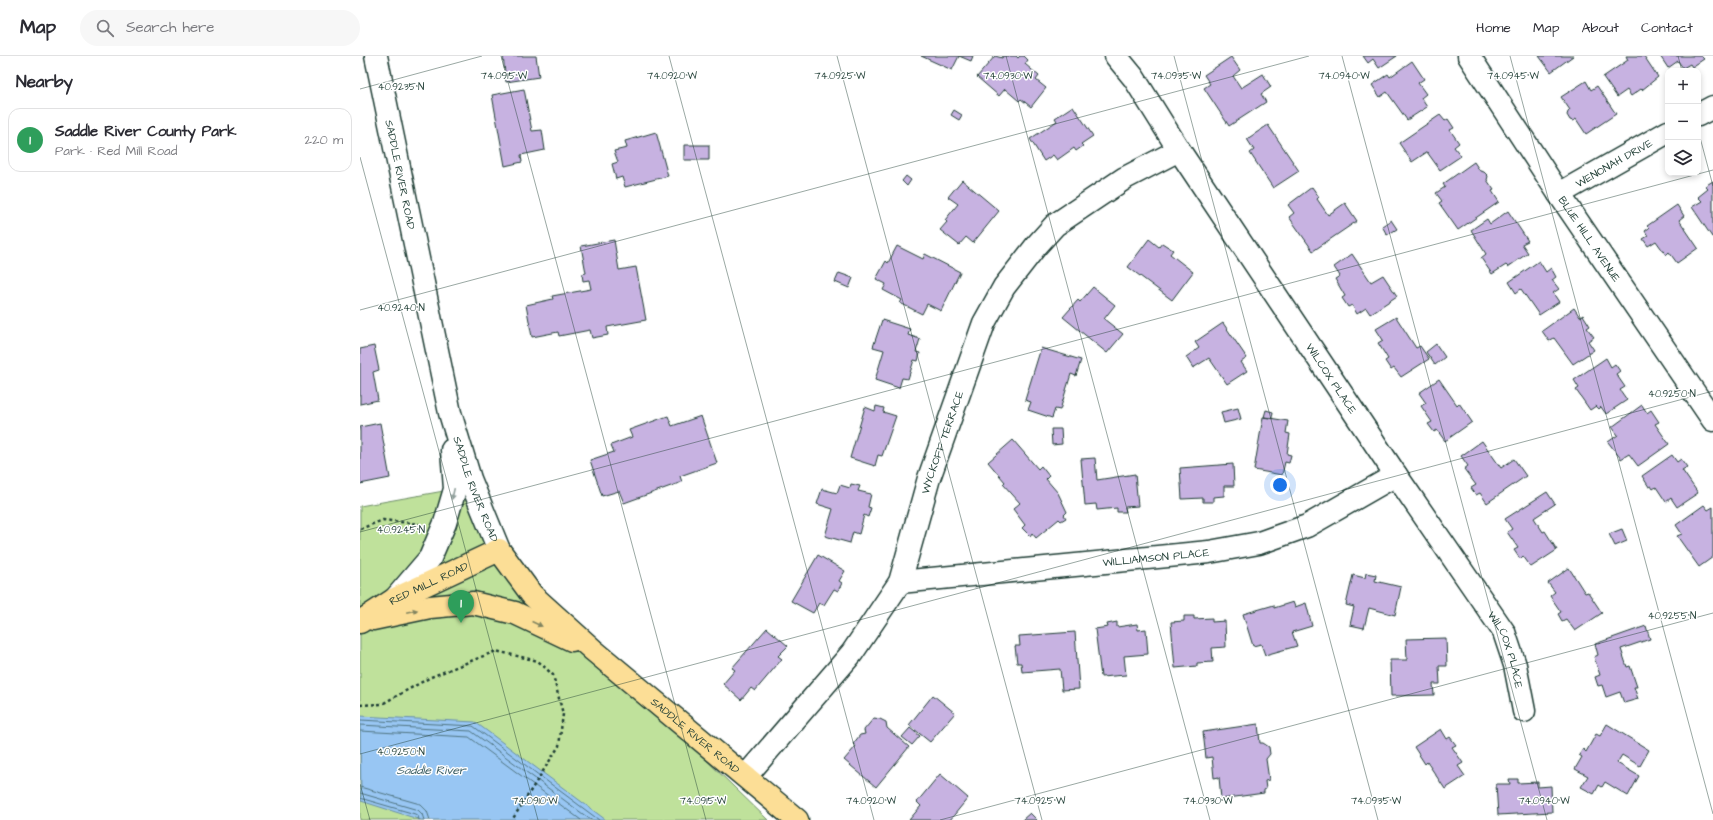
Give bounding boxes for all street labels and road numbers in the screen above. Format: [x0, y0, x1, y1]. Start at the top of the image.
street label: SADDLE RIVER ROAD [382, 118, 419, 231]
street label: WENONAH DRIVE [1573, 135, 1655, 191]
street label: BLUE HILL AVENUE [1555, 193, 1624, 285]
street label: WILCOX PLACE [1303, 340, 1361, 417]
street label: WYCKOFF TERRACE [917, 388, 967, 496]
street label: SADDLE RIVER ROAD [450, 434, 502, 544]
street label: WILLIAMSON PLACE [1102, 544, 1210, 570]
street label: RED MILL ROAD [386, 558, 471, 608]
street label: WILCOX PLACE [1484, 608, 1527, 690]
street label: SADDLE RIVER ROAD [648, 694, 743, 777]

